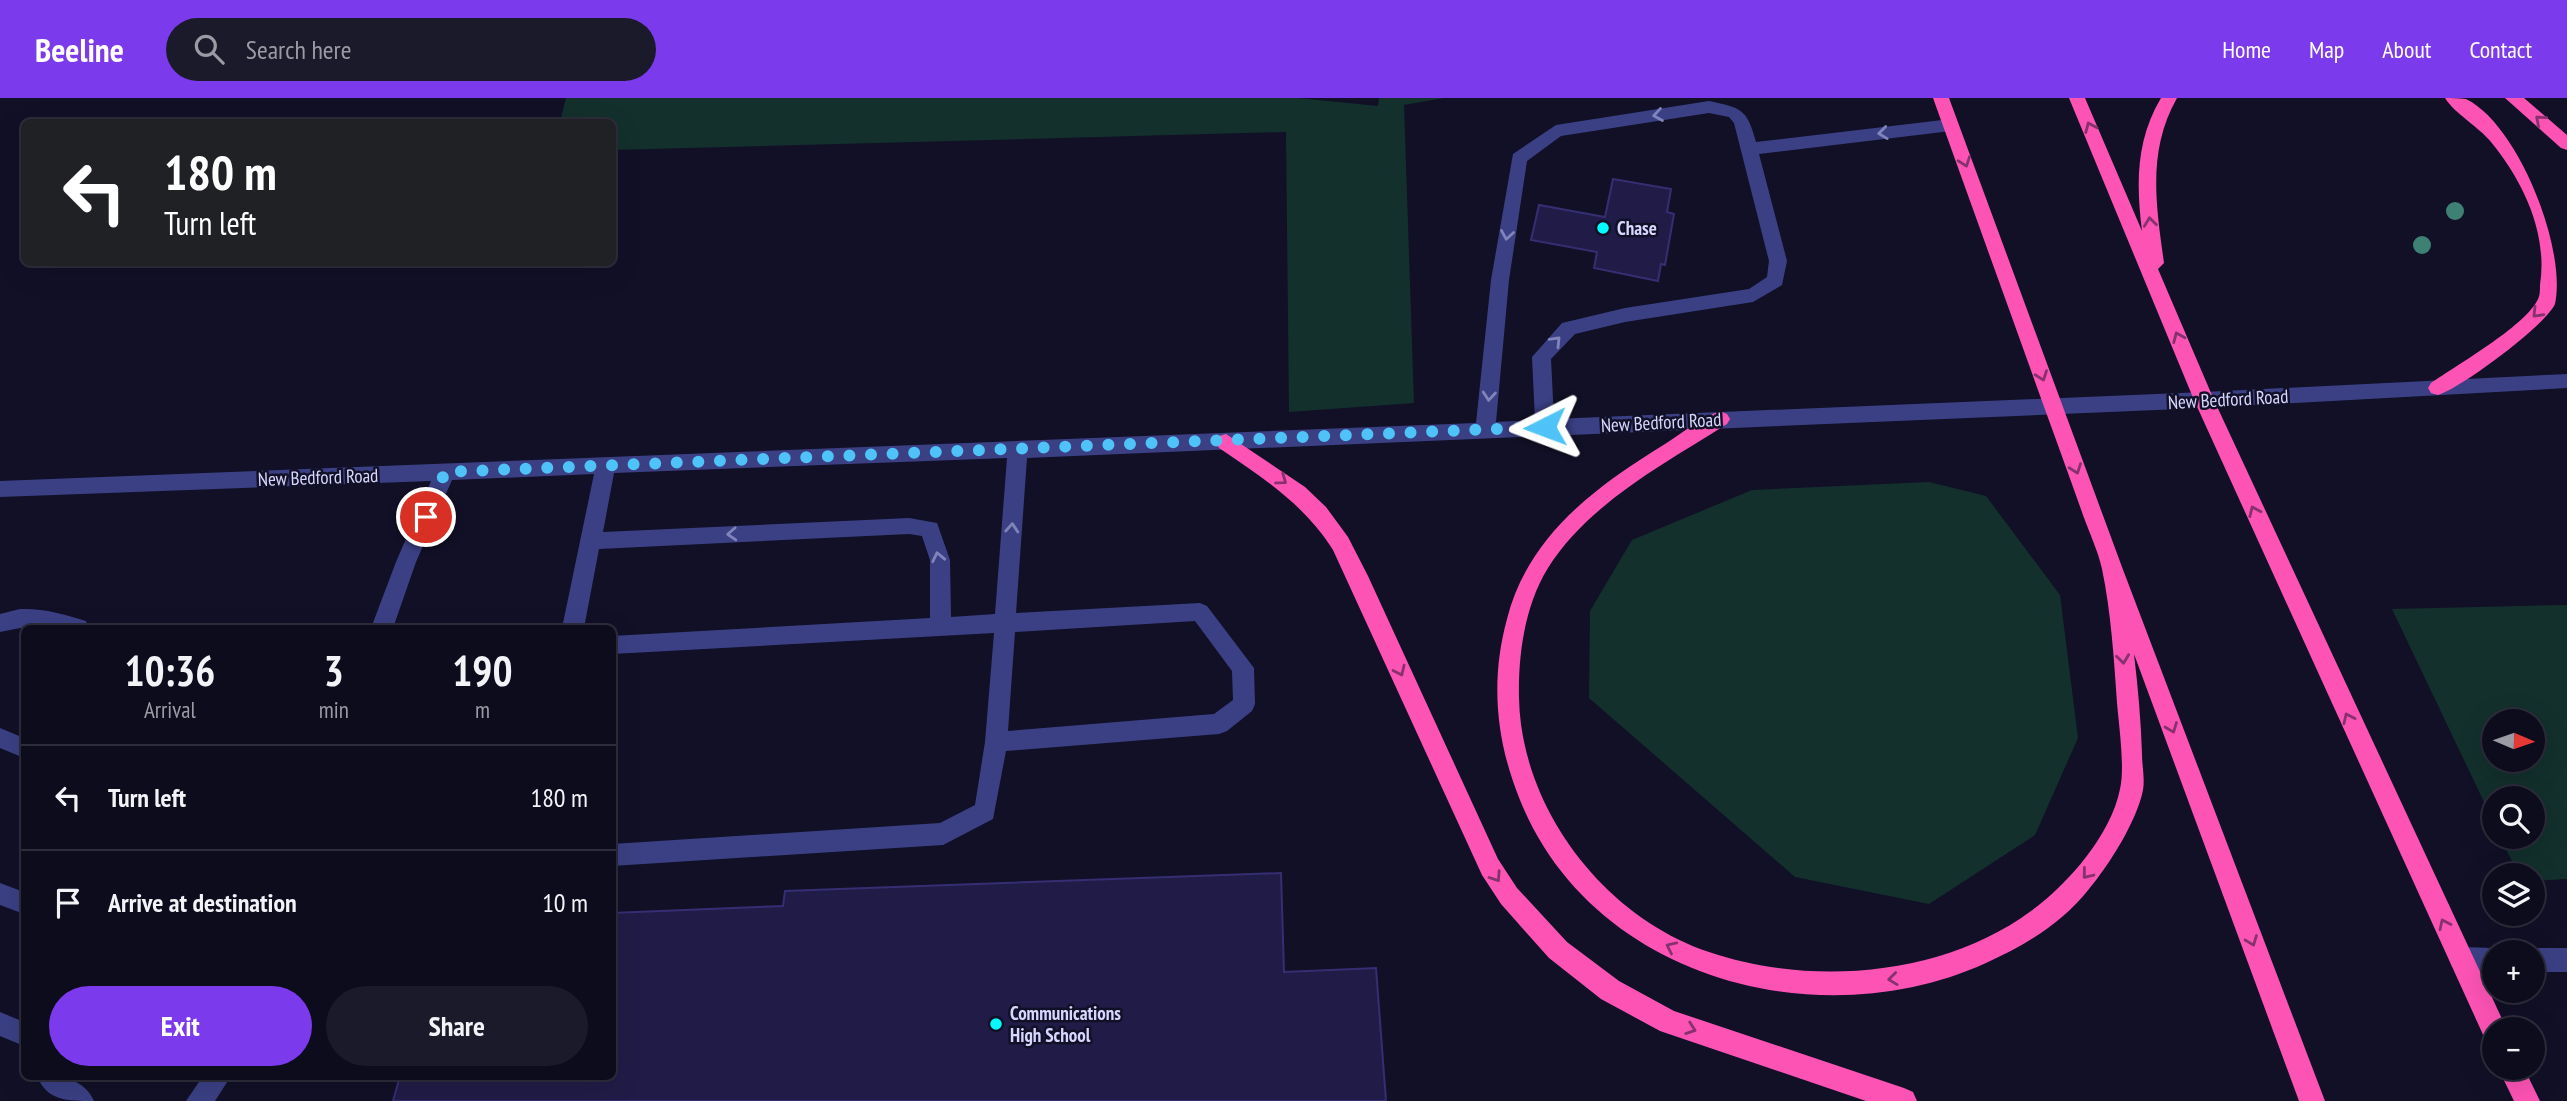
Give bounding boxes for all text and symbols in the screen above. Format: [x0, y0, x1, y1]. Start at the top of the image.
search box [166, 18, 656, 81]
text: Beeline [35, 28, 124, 71]
icon: search [190, 30, 228, 68]
text: Search here [246, 33, 351, 66]
text: Home [2222, 34, 2271, 65]
text: Map [2309, 34, 2344, 65]
text: About [2382, 34, 2431, 65]
text: Contact [2469, 34, 2532, 65]
one-way arrow [1652, 107, 1664, 122]
one-way arrow [2535, 116, 2548, 128]
one-way arrow [2084, 122, 2098, 135]
one-way arrow [1878, 126, 1889, 141]
text: 180 m [164, 140, 277, 204]
icon: left [49, 147, 140, 238]
one-way arrow [1956, 156, 1970, 168]
text: Turn left [164, 202, 256, 244]
place label: Chase [1617, 216, 1657, 240]
one-way arrow [2143, 216, 2158, 227]
marker: Chase [1595, 220, 1611, 236]
one-way arrow [1500, 229, 1515, 241]
one-way arrow [2533, 304, 2546, 317]
one-way arrow [2172, 332, 2186, 344]
one-way arrow [1548, 336, 1561, 349]
one-way arrow [2034, 369, 2048, 381]
street label: New Bedford Road [2167, 384, 2289, 414]
position arrow [1508, 390, 1582, 464]
one-way arrow [1481, 391, 1496, 402]
street label: New Bedford Road [1600, 407, 1722, 437]
one-way arrow [2068, 462, 2082, 474]
street label: New Bedford Road [257, 463, 379, 491]
one-way arrow [1274, 472, 1287, 485]
pin [396, 487, 456, 547]
icon: arrive [407, 498, 445, 536]
one-way arrow [2248, 506, 2262, 518]
one-way arrow [1004, 522, 1019, 533]
one-way arrow [726, 527, 737, 542]
one-way arrow [931, 551, 946, 563]
text: 10:36 [124, 643, 215, 698]
text: 3 [324, 643, 344, 698]
text: 190 [452, 643, 513, 698]
one-way arrow [2116, 653, 2131, 665]
one-way arrow [1392, 664, 1406, 676]
text: Arrival [144, 695, 196, 724]
text: min [319, 695, 349, 724]
text: m [475, 695, 490, 724]
north arrow [2482, 709, 2544, 772]
map controls [2482, 709, 2545, 1080]
one-way arrow [2342, 713, 2356, 725]
one-way arrow [2164, 721, 2178, 733]
icon: left [49, 779, 87, 817]
text: Turn left [108, 781, 186, 814]
text: 180 m [530, 781, 588, 814]
button: search [2482, 786, 2545, 849]
button: layers [2482, 863, 2545, 926]
one-way arrow [2083, 867, 2096, 879]
one-way arrow [1488, 869, 1500, 882]
icon: arrive [49, 884, 87, 922]
text: Arrive at destination [108, 886, 297, 919]
text: 10 m [542, 886, 588, 919]
one-way arrow [2439, 919, 2453, 931]
one-way arrow [2244, 934, 2258, 946]
button: + [2482, 940, 2545, 1003]
one-way arrow [1666, 941, 1678, 955]
one-way arrow [1887, 972, 1899, 987]
button: Exit [49, 986, 312, 1066]
button: Share [326, 986, 588, 1066]
place label: Communications High School [1010, 1001, 1121, 1047]
marker: Communications High School [988, 1016, 1004, 1032]
button: − [2482, 1017, 2545, 1080]
one-way arrow [1685, 1021, 1697, 1035]

